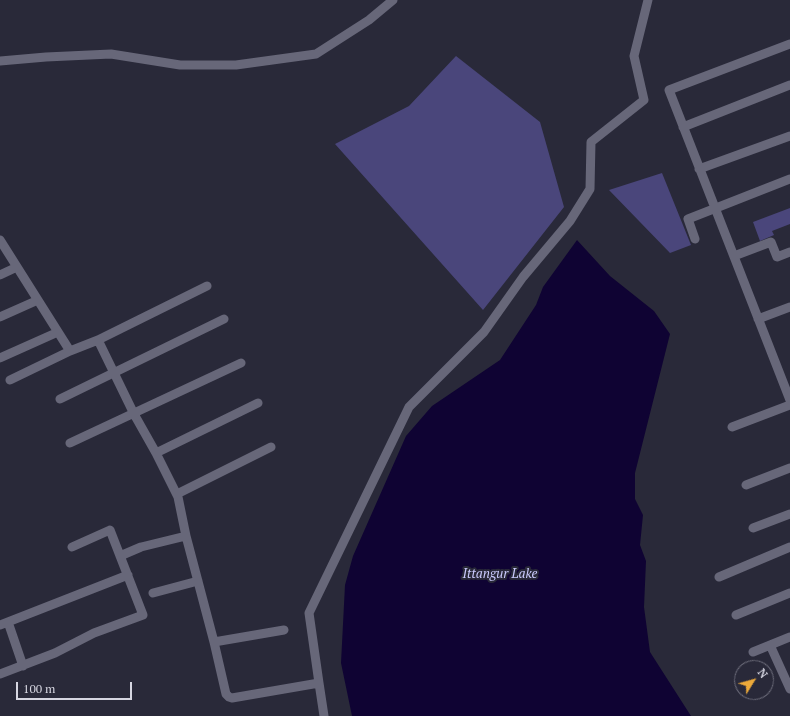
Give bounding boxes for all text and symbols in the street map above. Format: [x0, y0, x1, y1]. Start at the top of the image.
water label: Ittangur Lake [463, 566, 537, 582]
north arrow [734, 660, 774, 700]
text: N [755, 666, 771, 681]
scale bar [18, 674, 134, 700]
text: 100 m [23, 681, 55, 696]

